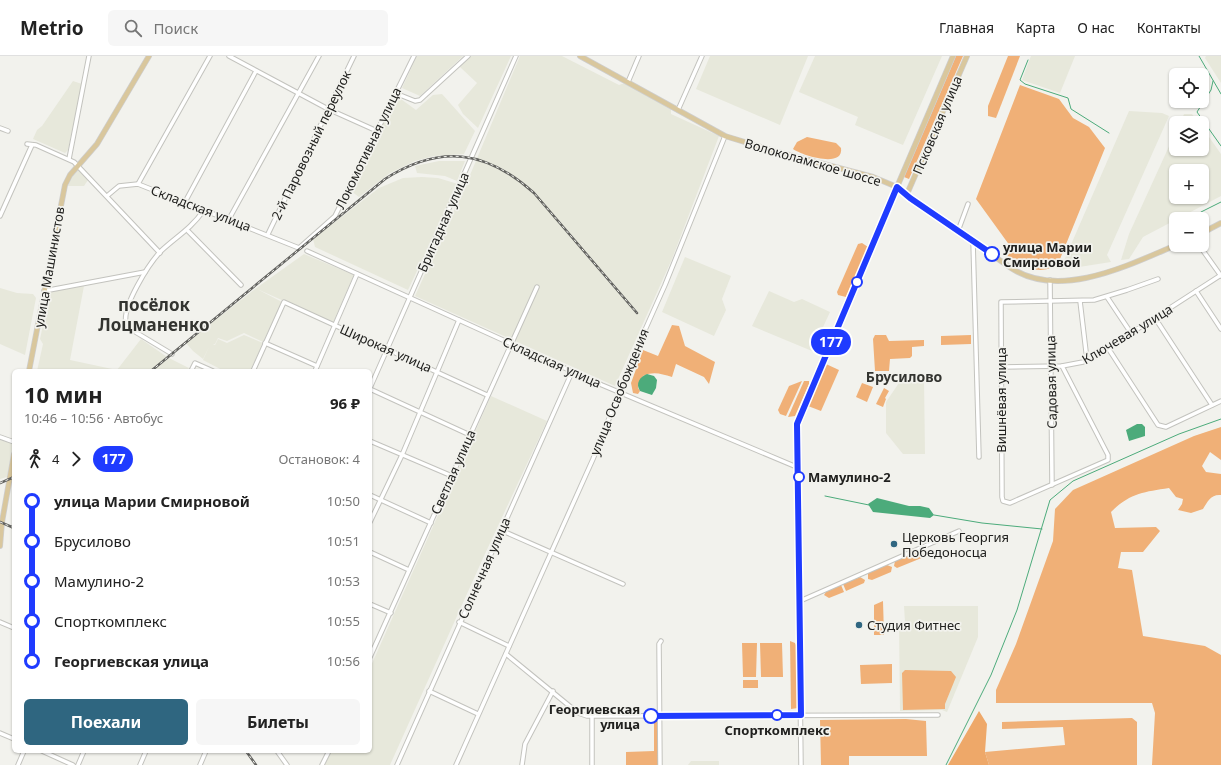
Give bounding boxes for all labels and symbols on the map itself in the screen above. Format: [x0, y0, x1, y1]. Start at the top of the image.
street label: 2-й Паровозный переулок [267, 67, 355, 223]
street label: Псковская улица [908, 73, 966, 177]
street label: Локомотивная улица [331, 84, 405, 212]
street label: Волоколамское шоссе [743, 134, 883, 190]
street label: Бригадная улица [413, 169, 473, 275]
street label: Складская улица [148, 181, 254, 235]
street label: улица Машинистов [30, 205, 68, 329]
place label: улица Марии Смирновой [1002, 238, 1092, 271]
marker: улица Марии Смирновой [984, 246, 1000, 262]
unlabelled marker [851, 276, 863, 288]
district label: посёлок Лоцманенко [98, 293, 210, 336]
street label: Ключевая улица [1078, 300, 1176, 368]
street label: Широкая улица [337, 320, 435, 376]
street label: улица Освобождения [585, 326, 653, 458]
line badge: 177 [808, 329, 854, 355]
street label: Складская улица [500, 332, 604, 392]
street label: Садовая улица [1041, 335, 1061, 429]
street label: Вишнёвая улица [992, 347, 1010, 453]
district label: Брусилово [866, 367, 942, 386]
street label: Светлая улица [426, 427, 480, 517]
place label: Мамулино-2 [808, 468, 891, 486]
marker: Мамулино-2 [793, 471, 805, 483]
street label: Солнечная улица [454, 514, 514, 622]
place label: Церковь Георгия Победоносца [902, 528, 1009, 561]
marker: Церковь Георгия Победоносца [889, 539, 899, 549]
place label: Студия Фитнес [867, 616, 960, 634]
marker: Студия Фитнес [854, 620, 864, 630]
place label: Георгиевская улица [549, 700, 640, 733]
marker: Георгиевская улица [643, 708, 659, 724]
marker: Спорткомплекс [771, 709, 783, 721]
place label: Спорткомплекс [724, 721, 830, 739]

